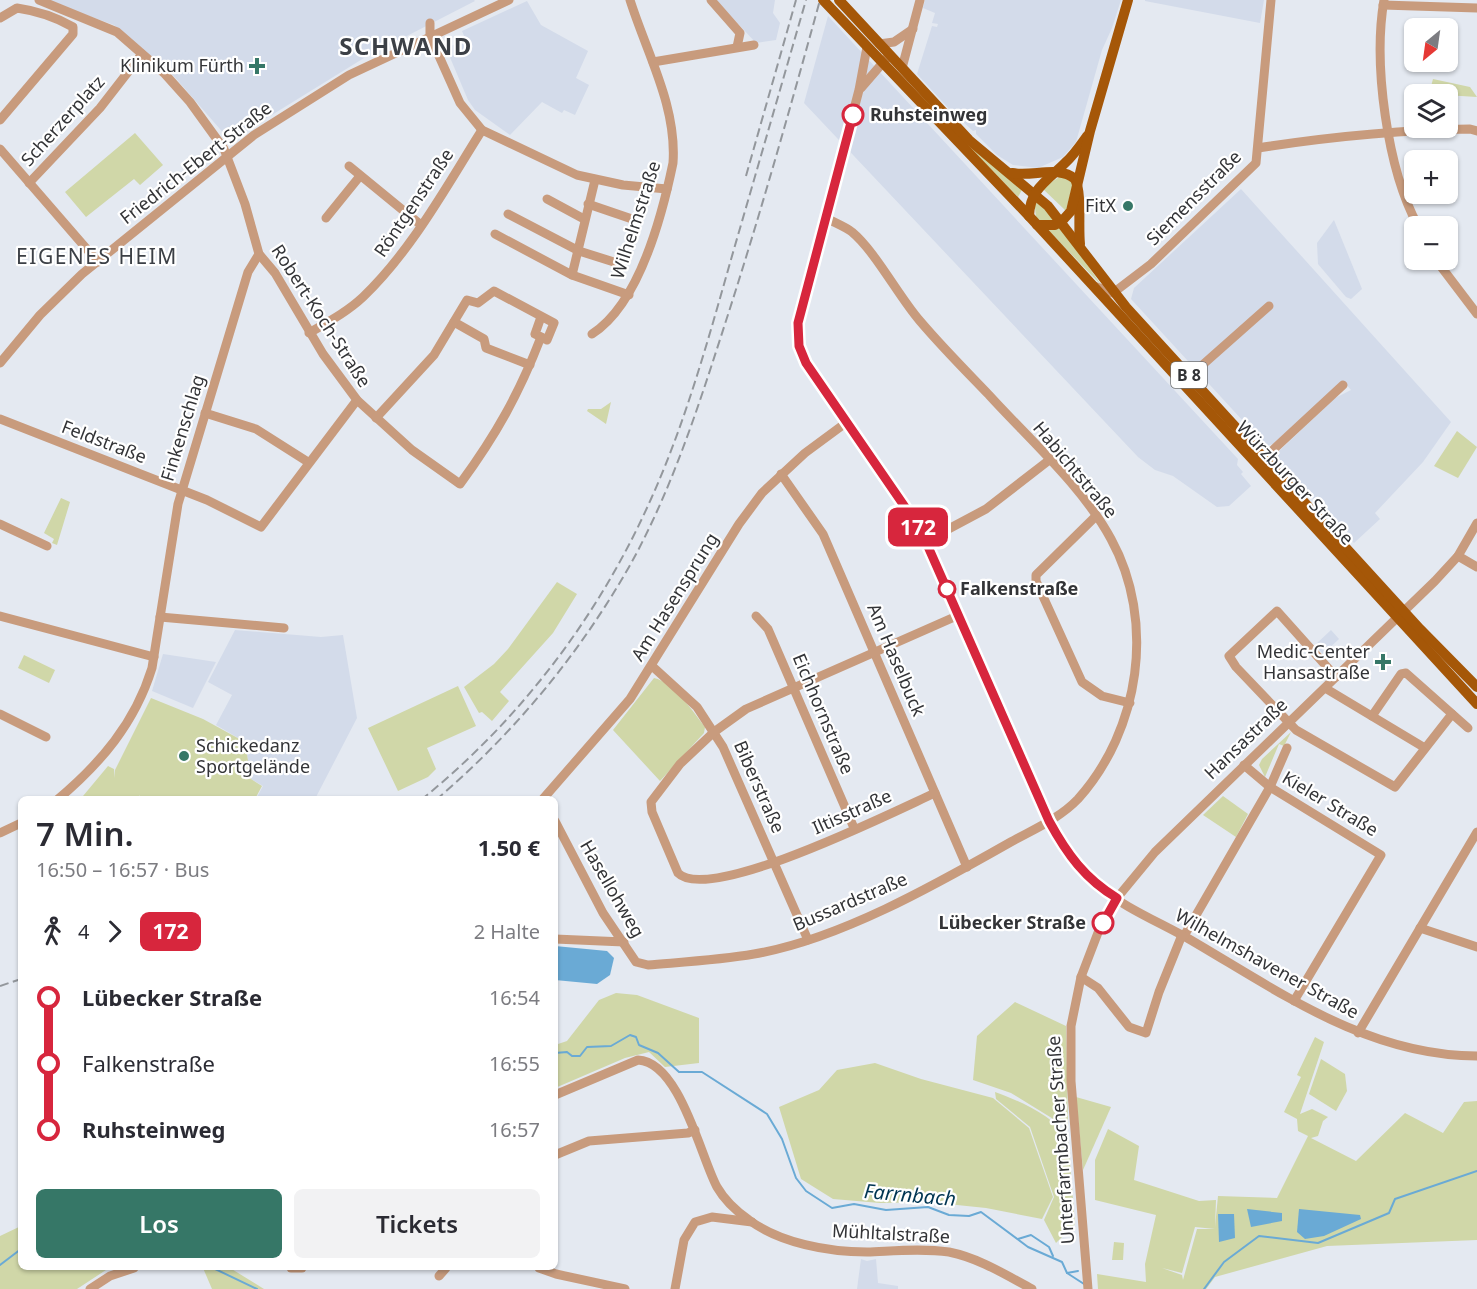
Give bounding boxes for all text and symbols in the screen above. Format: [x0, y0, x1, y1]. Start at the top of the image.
north arrow [1404, 18, 1458, 72]
map controls [1404, 18, 1458, 270]
district label: SCHWAND [339, 29, 473, 62]
place label: Klinikum Fürth [120, 53, 244, 77]
marker: Klinikum Fürth [248, 57, 266, 75]
street label: Scherzerplatz [15, 70, 109, 171]
button: layers [1404, 84, 1458, 138]
street label: Friedrich-Ebert-Straße [115, 95, 276, 229]
place label: Ruhsteinweg [870, 102, 987, 126]
marker: Ruhsteinweg [842, 104, 864, 126]
street label: Röntgenstraße [368, 144, 458, 261]
street label: Siemensstraße [1141, 145, 1246, 250]
button: + [1404, 150, 1458, 204]
street label: Wilhelmstraße [605, 158, 665, 282]
place label: FitX [1085, 193, 1116, 217]
marker: FitX [1121, 199, 1135, 213]
button: − [1404, 216, 1458, 270]
street label: Robert-Koch-Straße [267, 239, 377, 391]
district label: EIGENES HEIM [16, 242, 178, 270]
road number: B 8 [1171, 362, 1207, 388]
street label: Finkenschlag [154, 372, 210, 484]
street label: Feldstraße [59, 414, 150, 468]
street label: Würzburger Straße [1232, 415, 1360, 550]
street label: Habichtstraße [1028, 416, 1123, 523]
line badge: 172 [884, 508, 952, 546]
text: 172 [900, 513, 936, 541]
street label: Am Hasensprung [625, 528, 723, 665]
place label: Falkenstraße [960, 576, 1078, 600]
marker: Falkenstraße [938, 580, 956, 598]
street label: Am Haselbuck [862, 600, 932, 720]
place label: Medic-Center Hansastraße [1257, 639, 1371, 684]
street label: Eichhornstraße [788, 650, 860, 778]
marker: Medic-Center Hansastraße [1374, 653, 1392, 671]
street label: Hansastraße [1198, 692, 1292, 784]
place label: Schickedanz Sportgelände [196, 733, 310, 778]
street label: Biberstraße [729, 737, 791, 837]
marker: Schickedanz Sportgelände [177, 749, 191, 763]
street label: Kieler Straße [1278, 765, 1383, 841]
street label: Iltisstraße [808, 783, 895, 839]
text: 7 Min. [36, 811, 134, 856]
text: 1.50 € [478, 832, 540, 862]
street label: Hasellohweg [575, 835, 650, 942]
text: 16:50 – 16:57 · Bus [36, 856, 209, 883]
street label: Bussardstraße [789, 866, 911, 936]
street label: Wilhelmshavener Straße [1171, 903, 1364, 1024]
place label: Lübecker Straße [939, 910, 1086, 934]
marker: Lübecker Straße [1092, 912, 1114, 934]
icon: walk [36, 915, 69, 948]
icon: forward [98, 915, 131, 948]
text: 172 [152, 917, 189, 945]
text: 4 [78, 918, 89, 945]
text: 2 Halte [474, 918, 540, 945]
text: Lübecker Straße [82, 982, 262, 1012]
text: 16:54 [489, 984, 540, 1011]
street label: Unterfarrnbacher Straße [1041, 1035, 1079, 1245]
text: Falkenstraße [82, 1048, 215, 1078]
text: 16:55 [489, 1050, 540, 1077]
text: Ruhsteinweg [82, 1114, 226, 1144]
text: 16:57 [489, 1116, 540, 1143]
water label: Farrnbach [863, 1177, 957, 1212]
button: Los [36, 1189, 282, 1258]
button: Tickets [294, 1189, 540, 1258]
street label: Mühltalstraße [831, 1218, 951, 1248]

